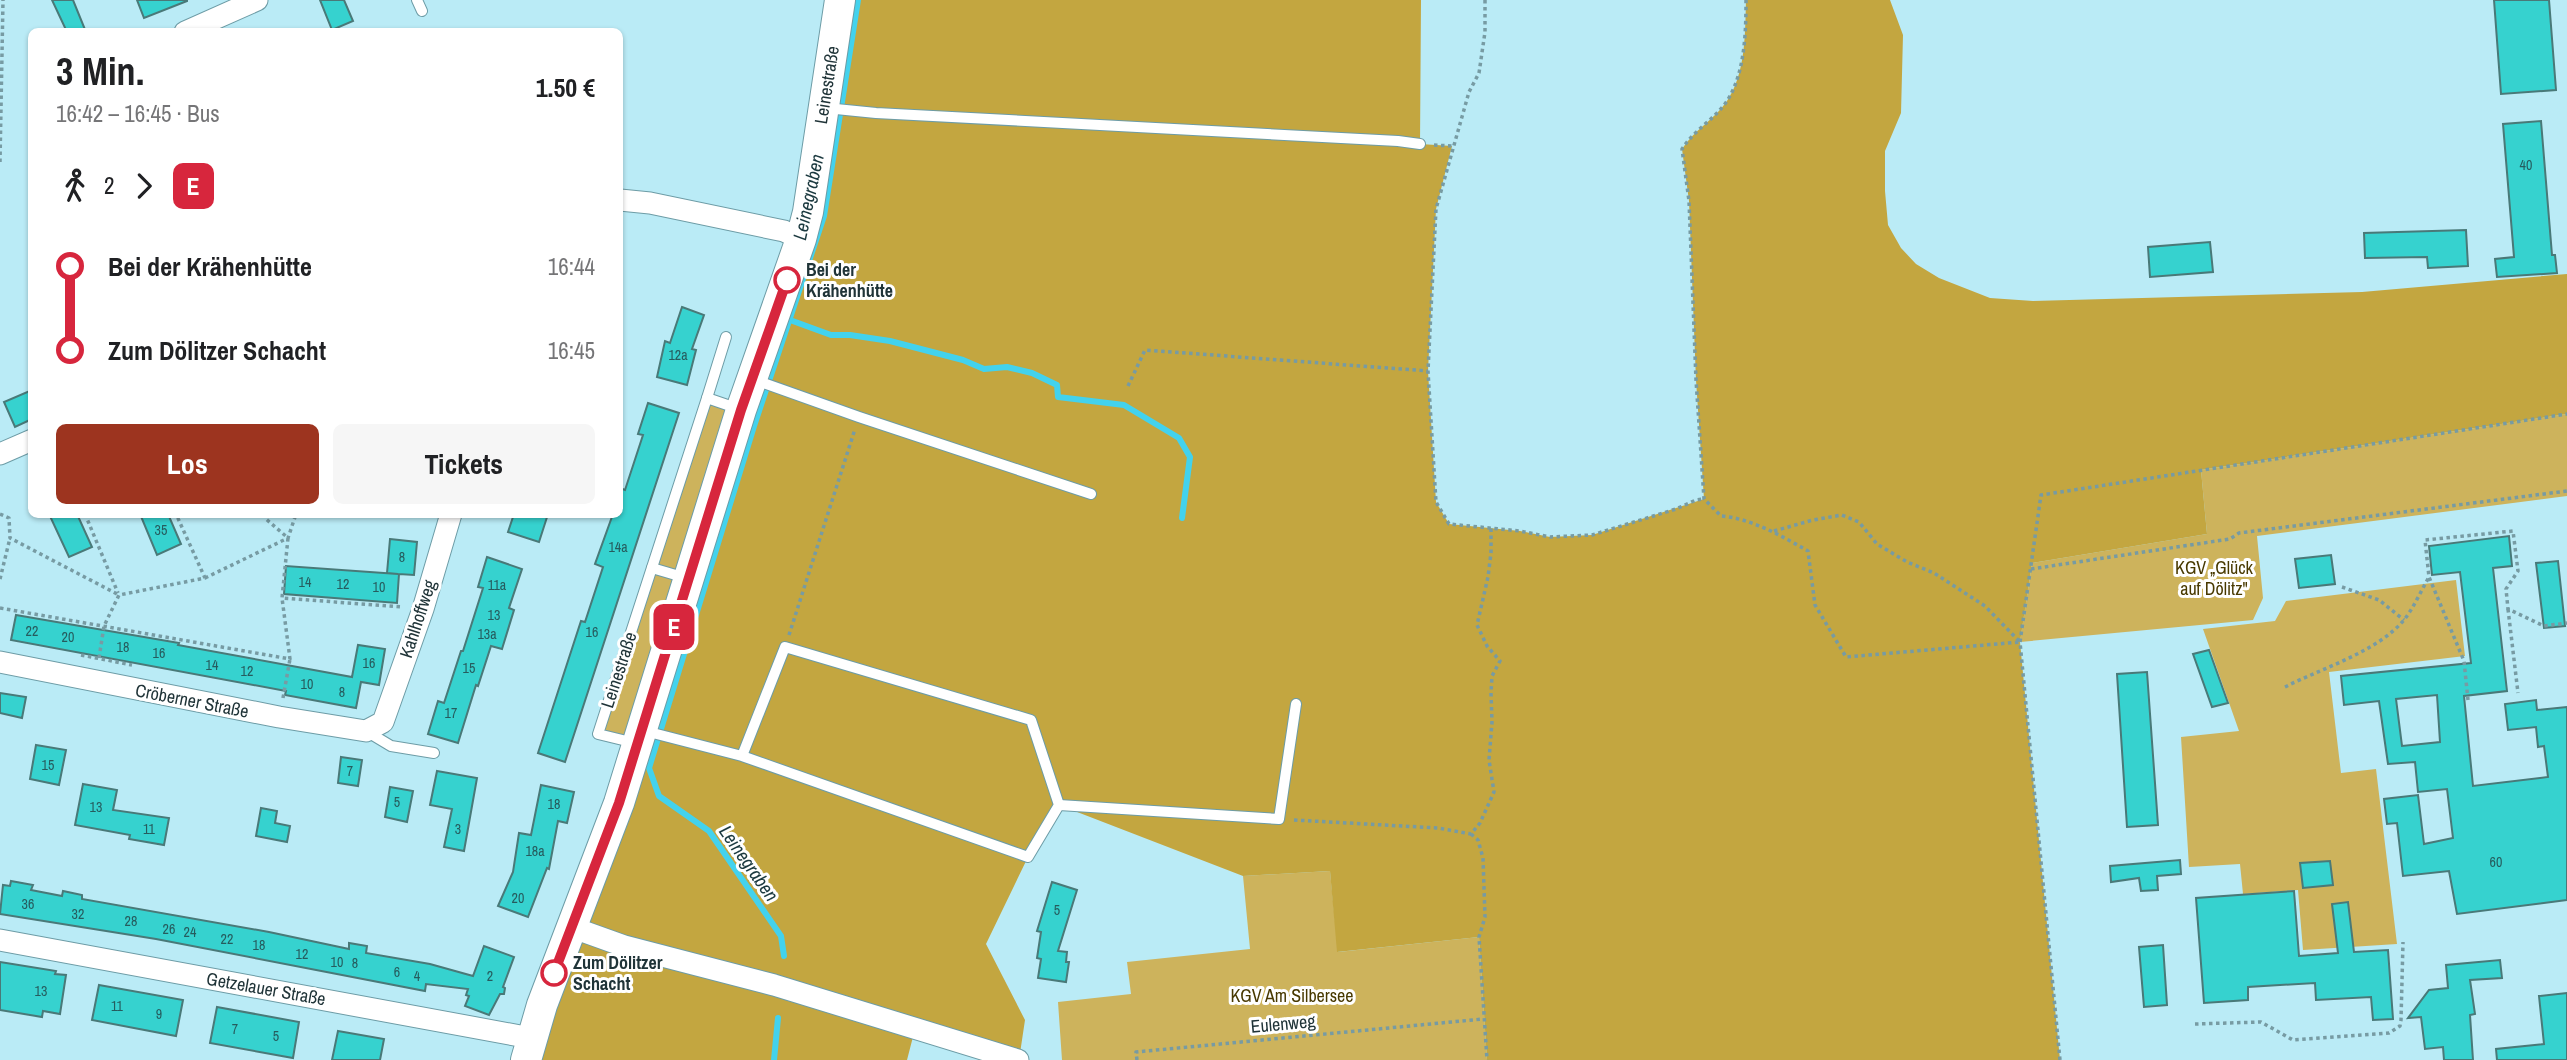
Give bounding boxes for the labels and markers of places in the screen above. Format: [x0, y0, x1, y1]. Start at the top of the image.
place label: Bei der Krähenhütte [806, 257, 893, 303]
marker: Bei der Krähenhütte [774, 267, 800, 293]
place label: Zum Dölitzer Schacht [573, 950, 663, 996]
marker: Zum Dölitzer Schacht [541, 960, 567, 986]

